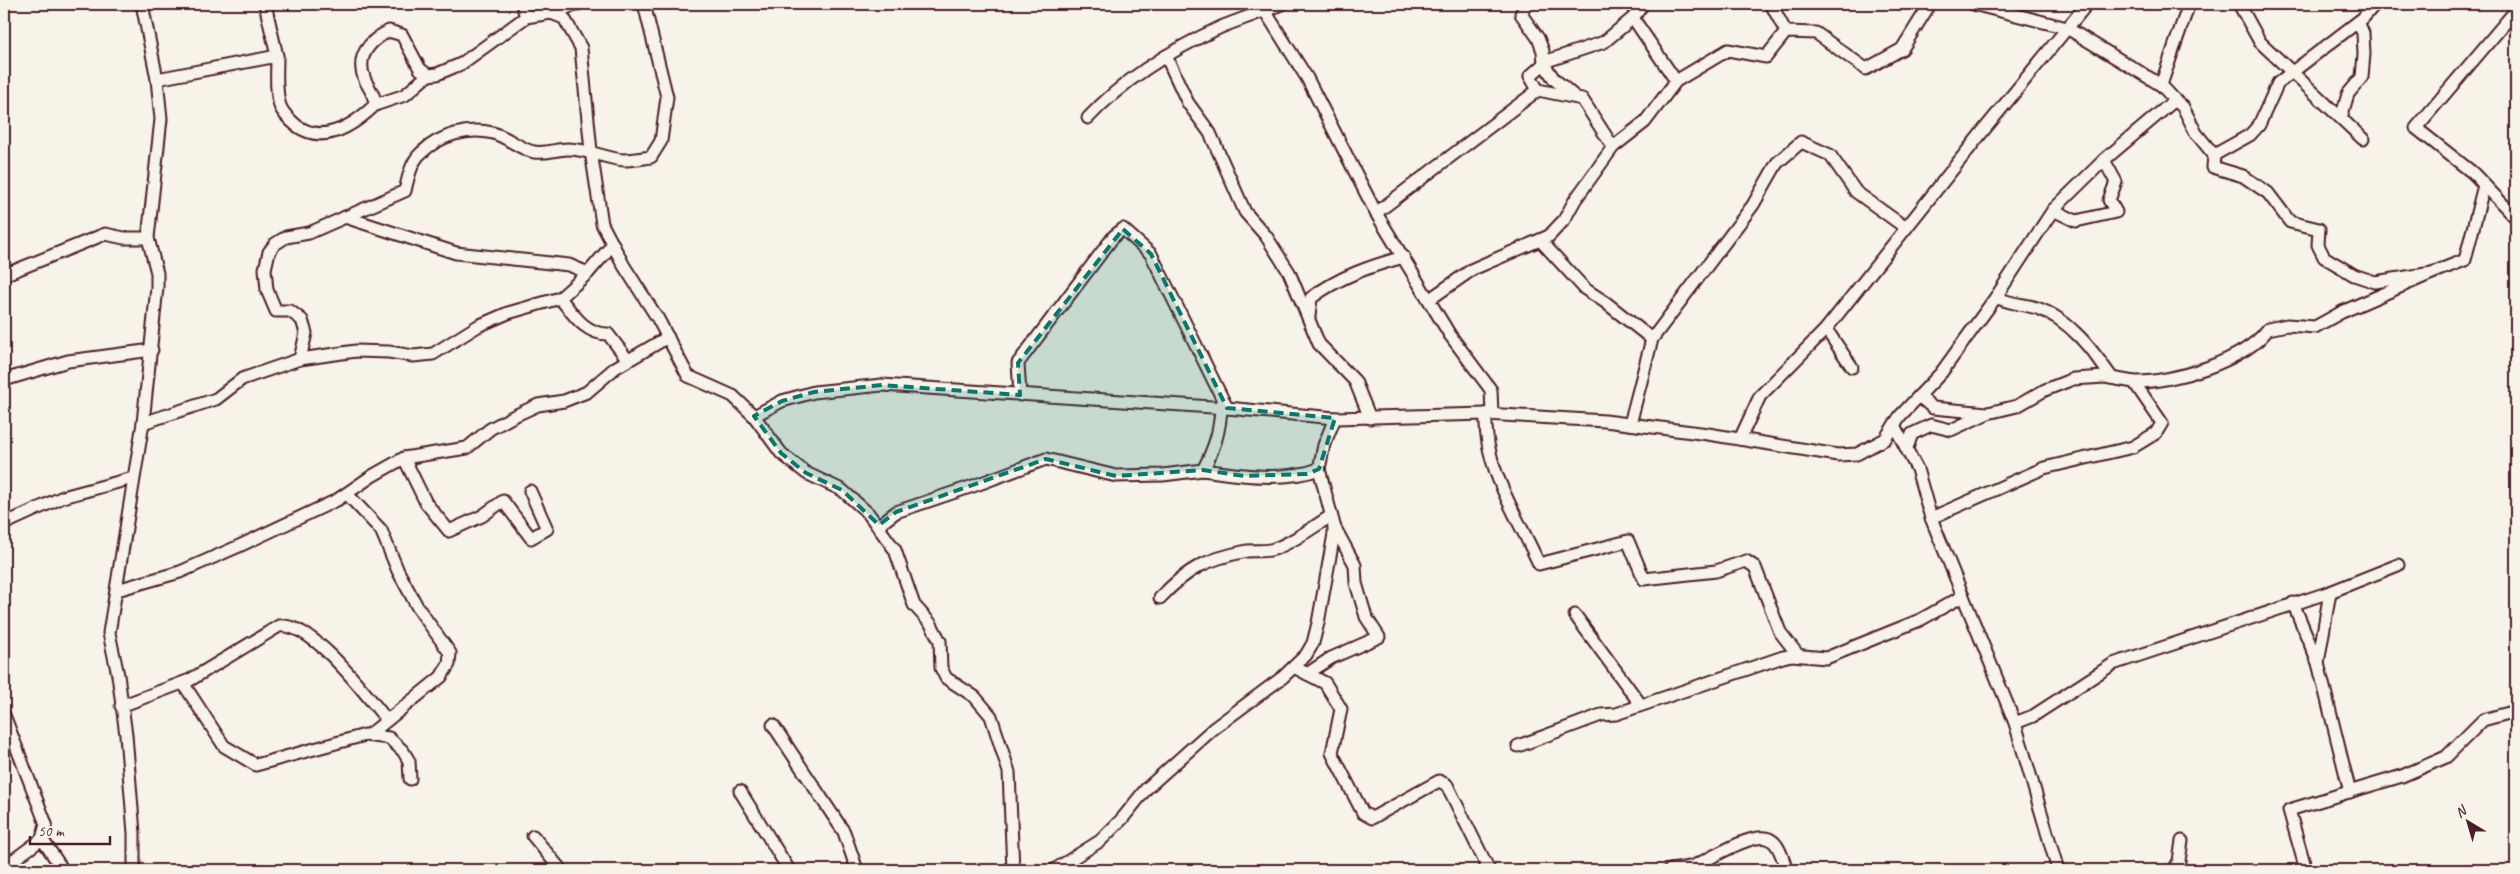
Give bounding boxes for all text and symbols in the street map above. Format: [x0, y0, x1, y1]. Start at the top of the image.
north arrow [2442, 796, 2492, 846]
text: N [2452, 801, 2471, 822]
scale bar [30, 814, 110, 846]
text: 50 m [38, 822, 65, 841]

